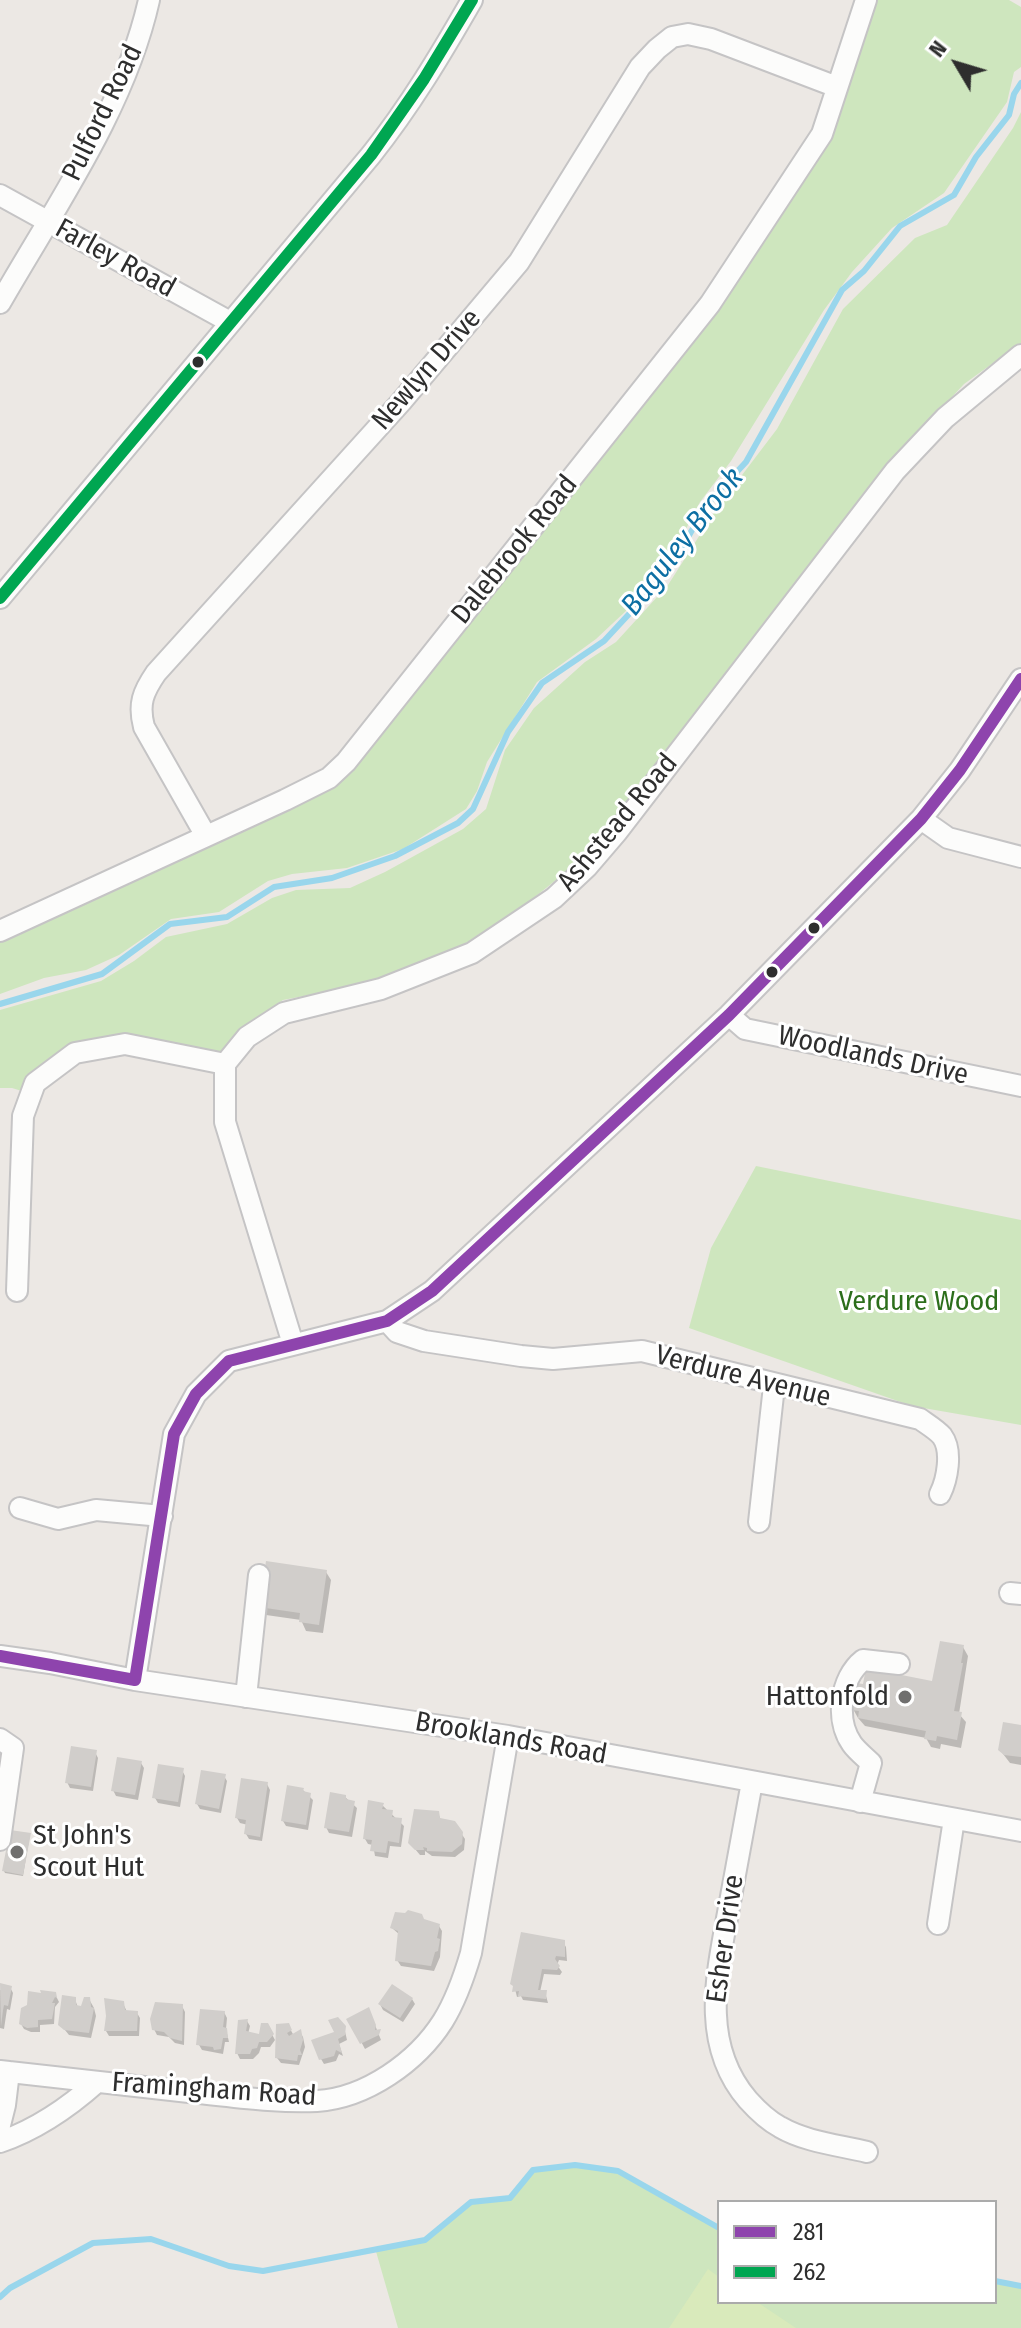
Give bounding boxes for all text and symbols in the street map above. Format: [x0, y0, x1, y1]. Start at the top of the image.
north arrow [917, 24, 997, 104]
text: N [923, 35, 952, 62]
street label: Pulford Road [56, 39, 150, 187]
street label: Farley Road [49, 212, 181, 306]
street label: Newlyn Drive [365, 303, 489, 437]
unlabelled marker [190, 354, 206, 370]
water label: Baguley Brook [614, 461, 752, 623]
street label: Dalebrook Road [445, 469, 585, 631]
street label: Ashstead Road [551, 747, 685, 899]
unlabelled marker [806, 920, 822, 936]
unlabelled marker [764, 964, 780, 980]
street label: Woodlands Drive [775, 1019, 971, 1093]
park label: Verdure Wood [839, 1285, 999, 1319]
street label: Verdure Avenue [652, 1339, 834, 1415]
place label: Hattonfold [766, 1680, 889, 1714]
marker: Hattonfold [896, 1688, 914, 1706]
street label: Brooklands Road [412, 1706, 610, 1772]
place label: St John's Scout Hut [33, 1819, 144, 1885]
marker: St John's Scout Hut [8, 1843, 26, 1861]
street label: Esher Drive [700, 1873, 752, 2005]
street label: Framingham Road [111, 2066, 317, 2114]
legend [717, 2200, 997, 2304]
text: 281 [793, 2218, 824, 2246]
text: 262 [793, 2258, 826, 2286]

